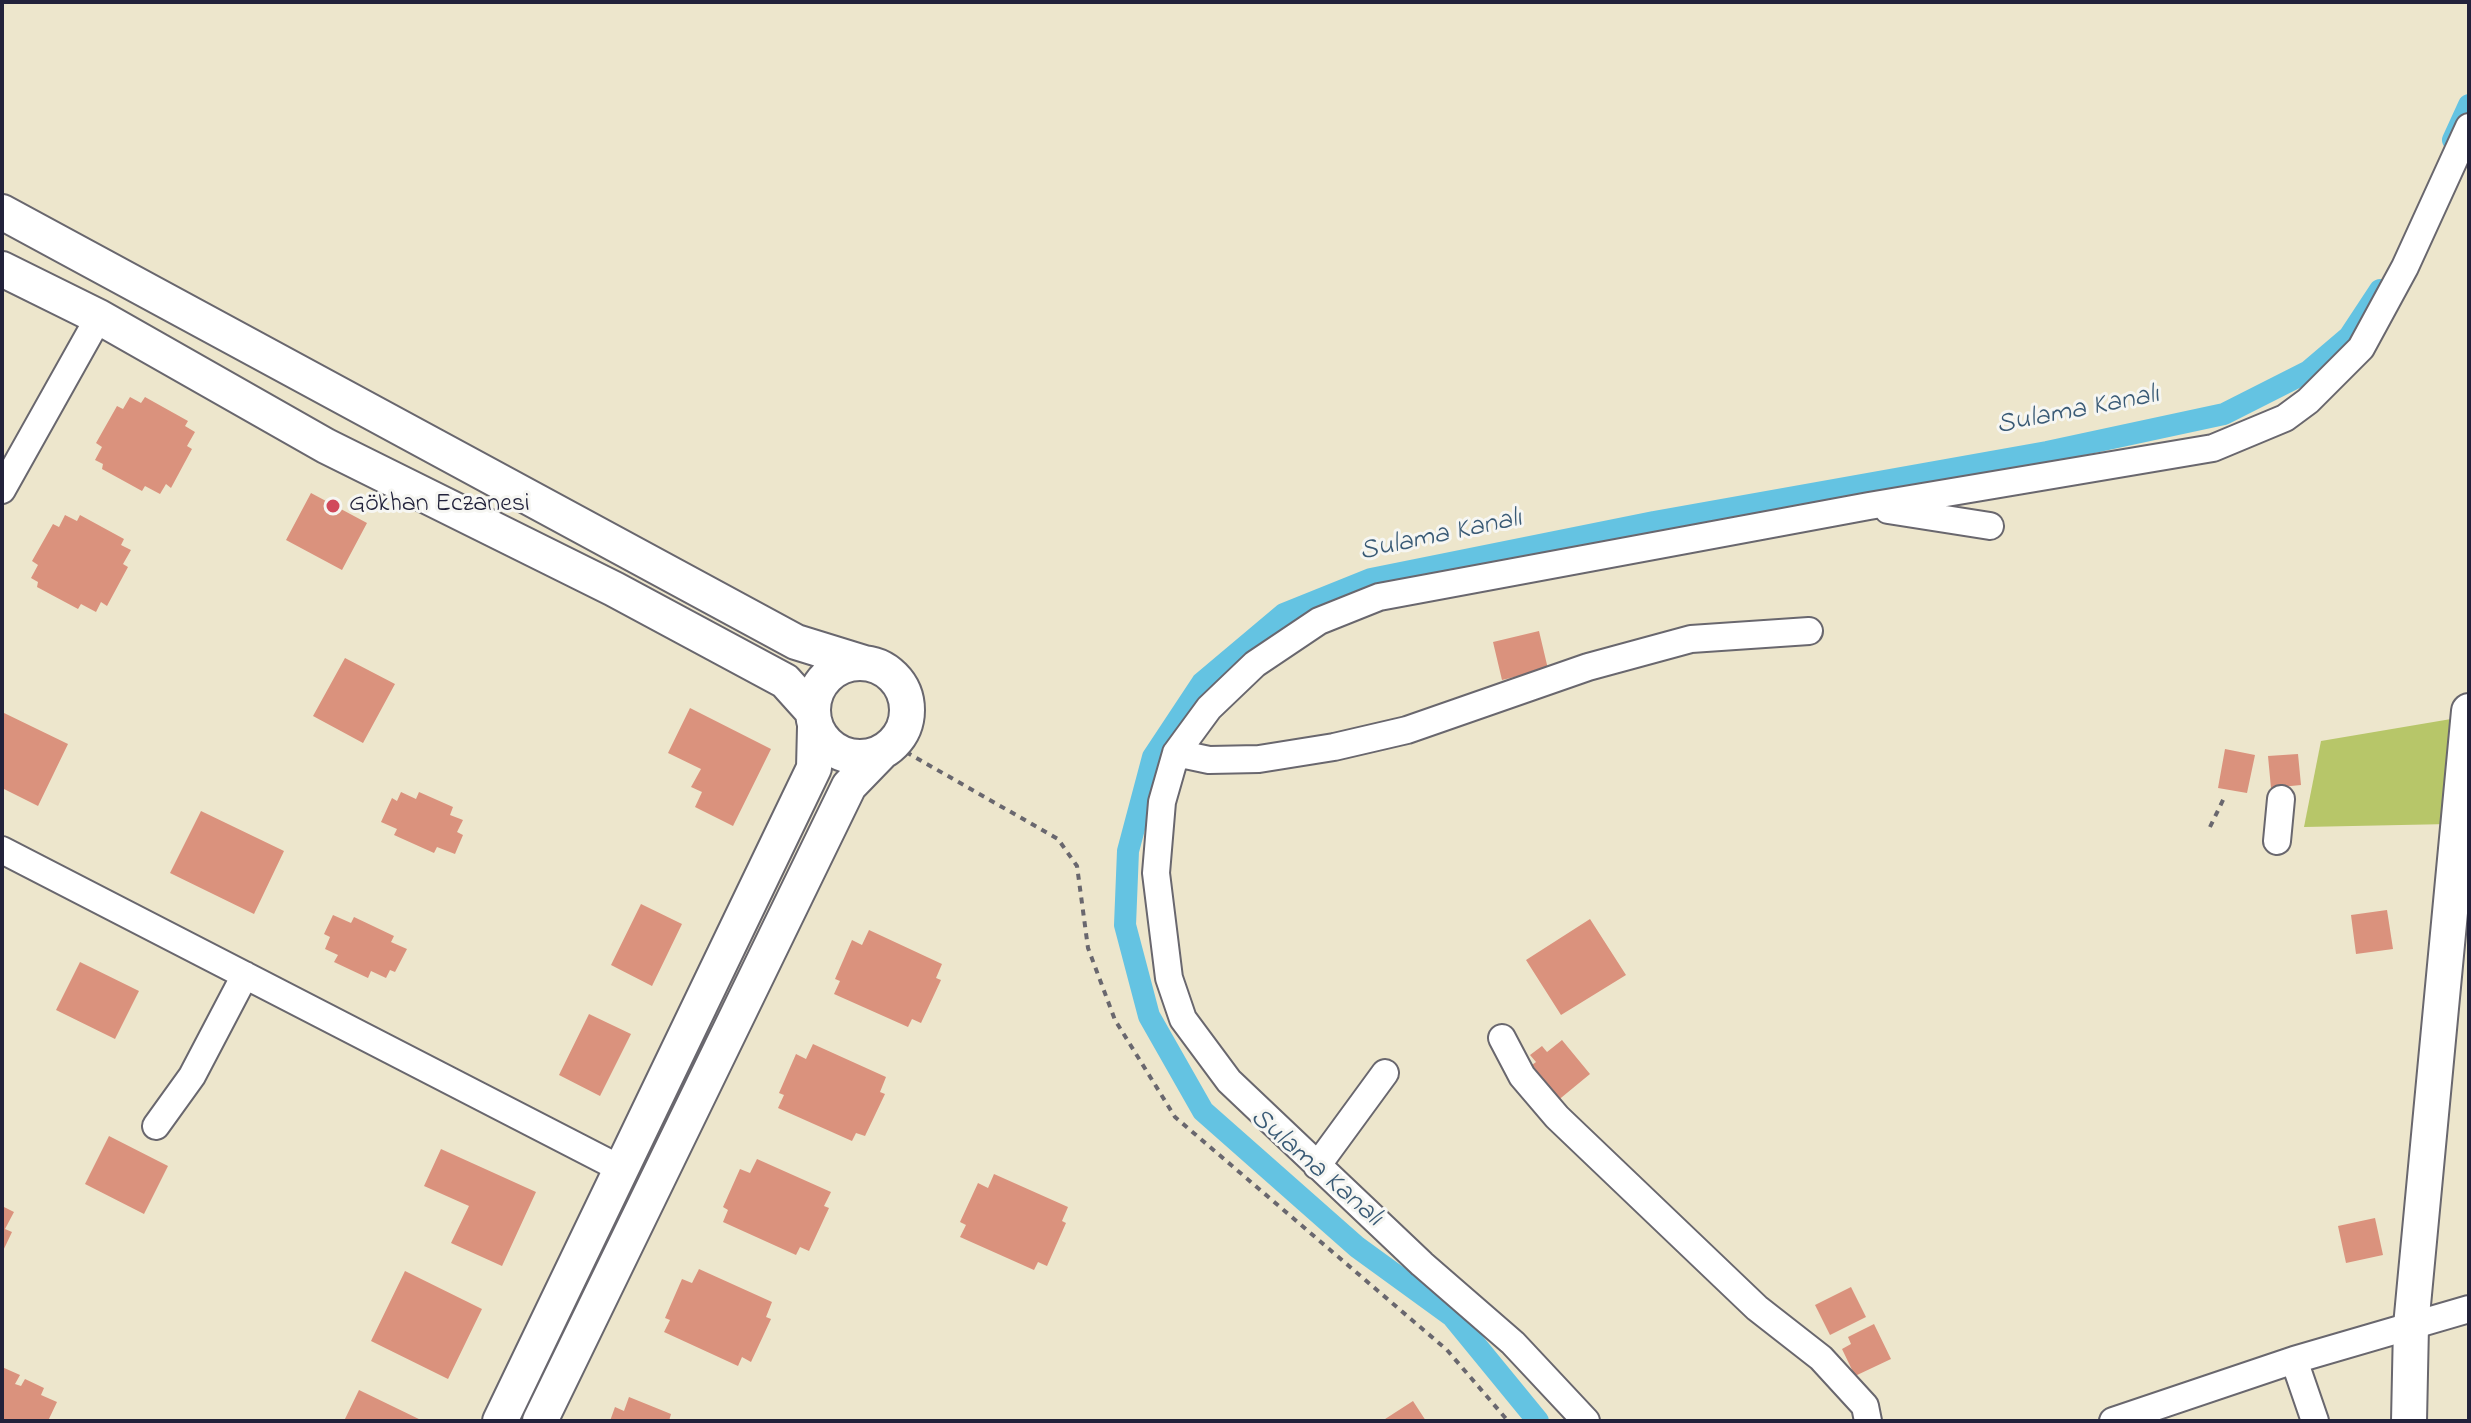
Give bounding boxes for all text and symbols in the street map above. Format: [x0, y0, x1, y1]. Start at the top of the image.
water label: Sulama Kanalı [1994, 380, 2162, 444]
place label: Gökhan Eczanesi [349, 490, 530, 522]
marker: Gökhan Eczanesi [324, 497, 342, 515]
water label: Sulama Kanalı [1357, 503, 1525, 571]
water label: Sulama Kanalı [1242, 1102, 1388, 1236]

